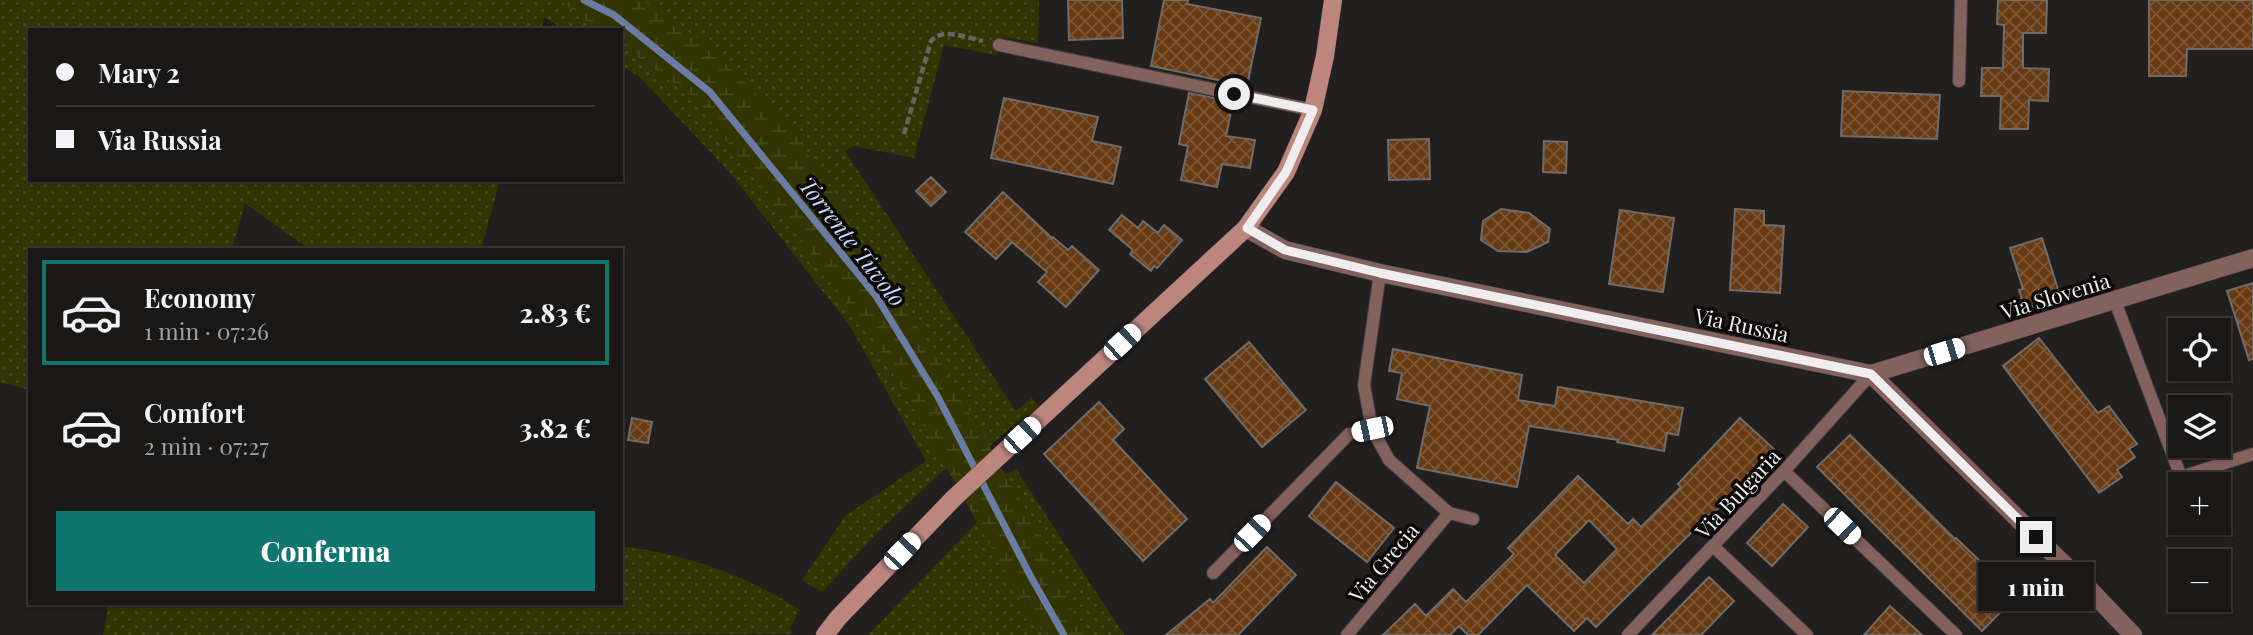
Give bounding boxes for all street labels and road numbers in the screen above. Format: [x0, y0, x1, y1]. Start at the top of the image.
street label: Via Slovenia [1996, 265, 2113, 325]
street label: Via Russia [1691, 300, 1792, 348]
street label: Via Bulgaria [1688, 442, 1786, 545]
street label: Via Grecia [1341, 516, 1425, 608]

